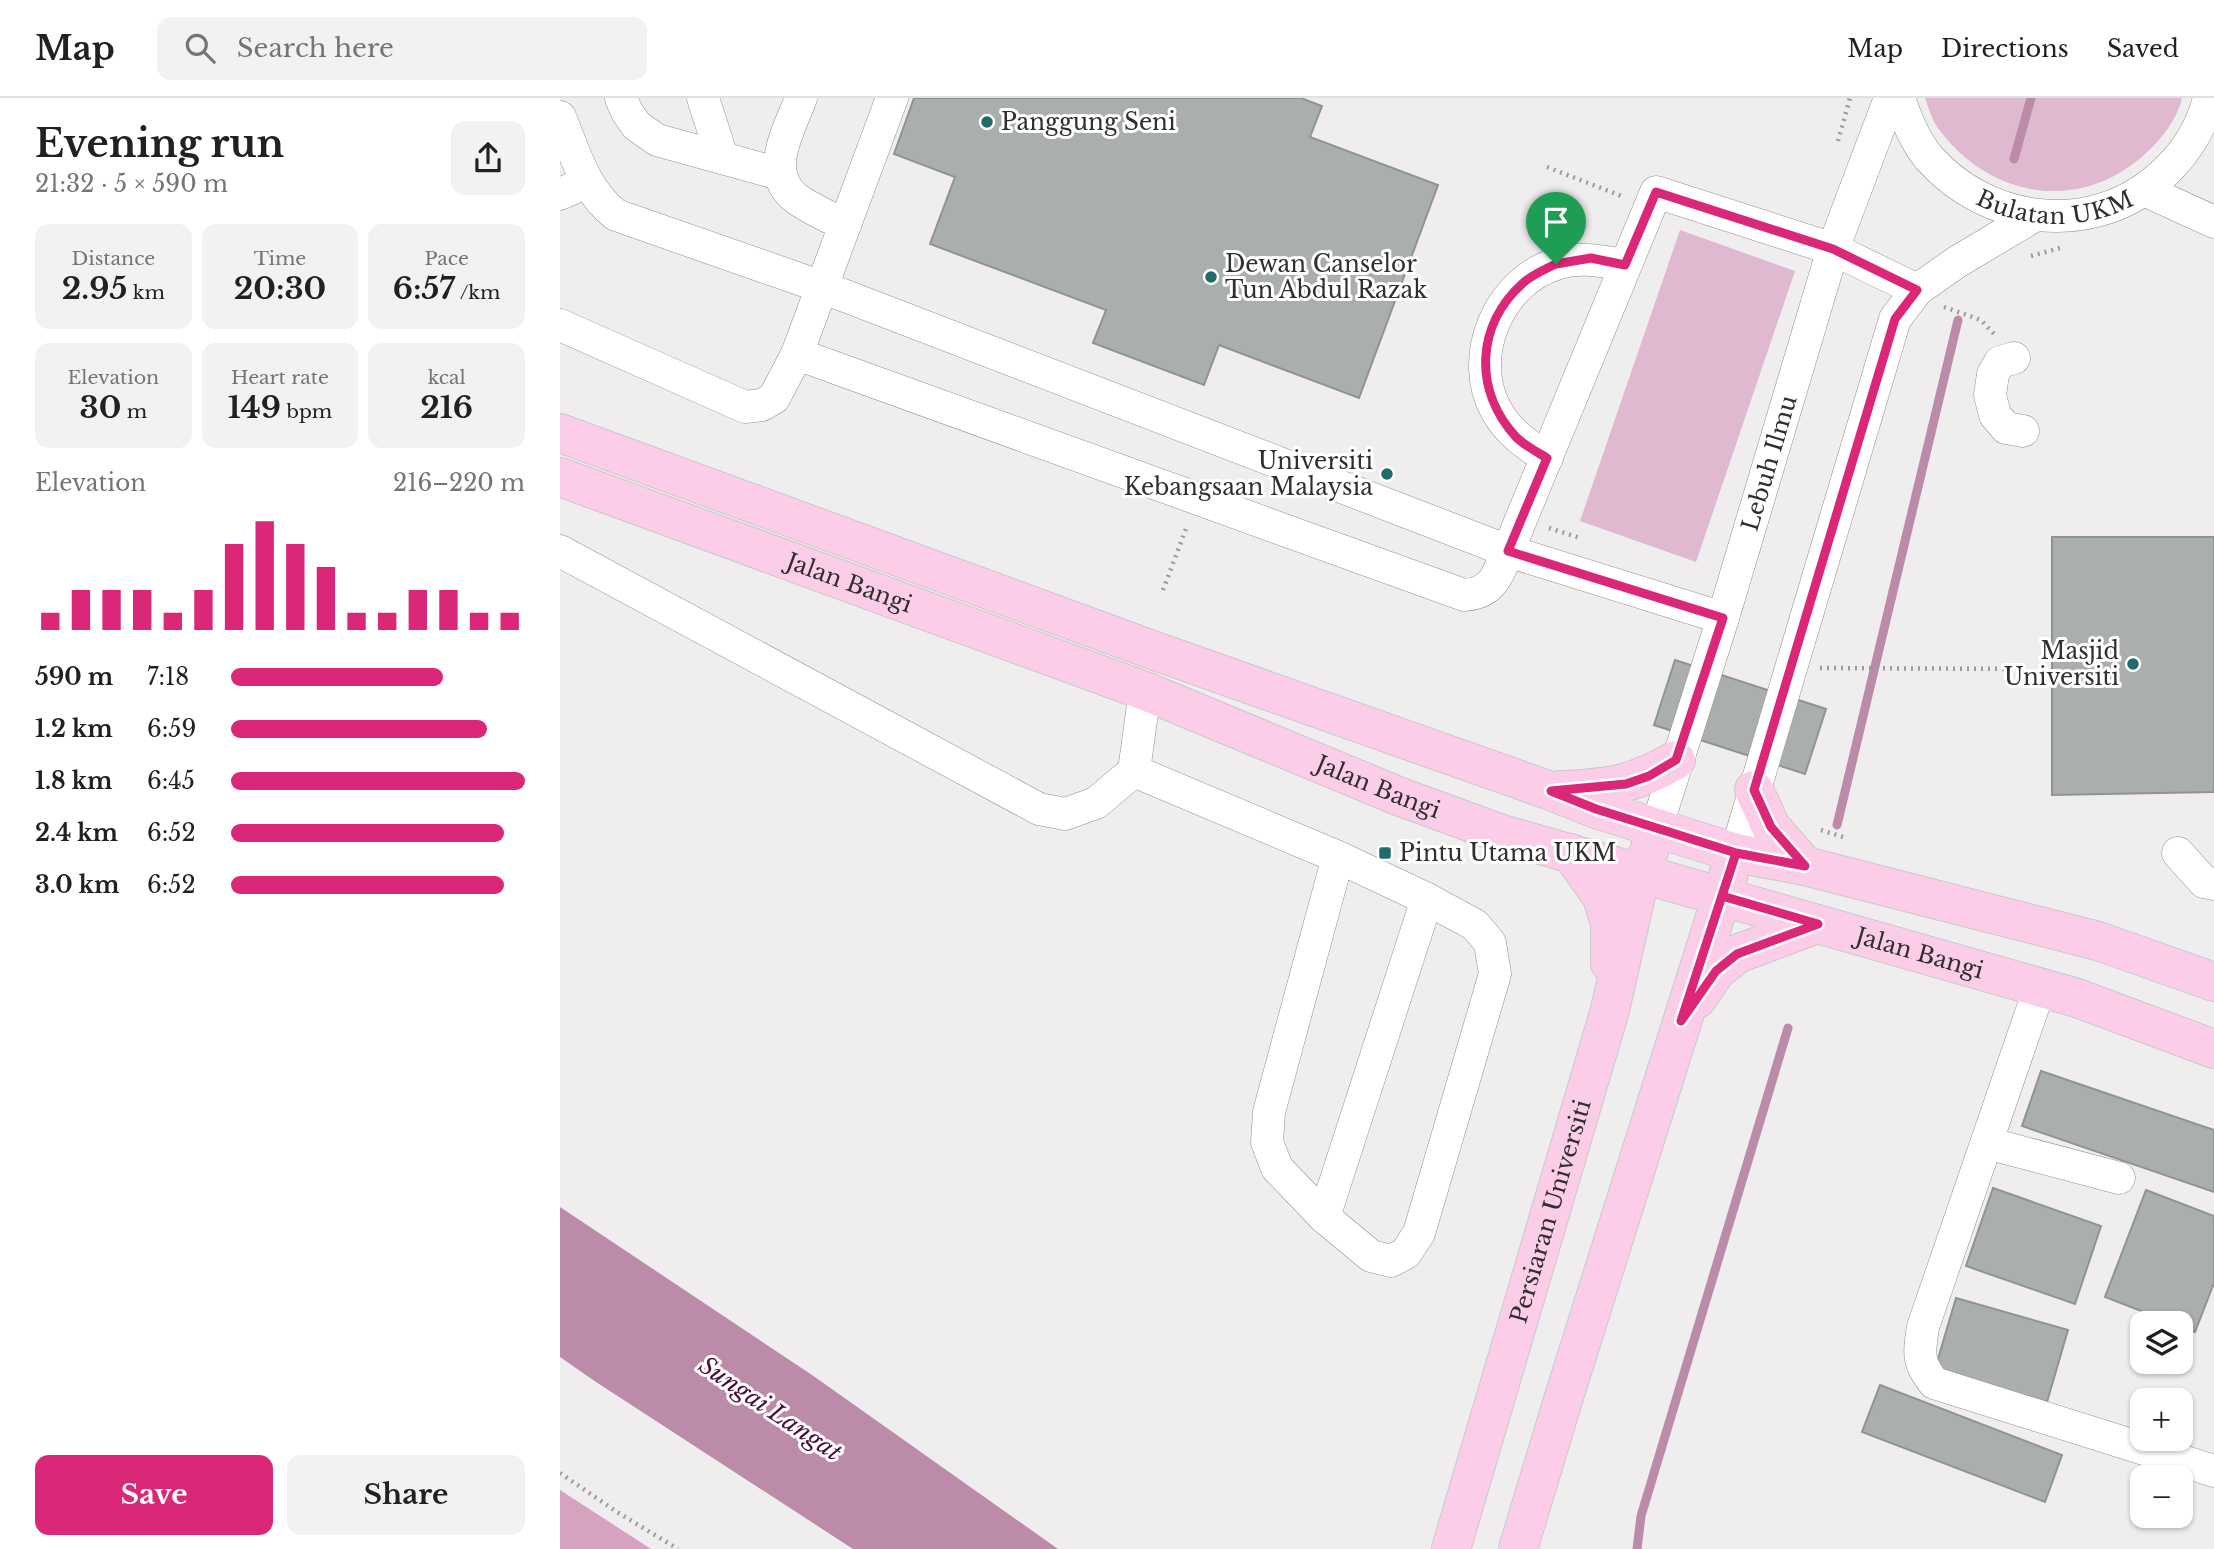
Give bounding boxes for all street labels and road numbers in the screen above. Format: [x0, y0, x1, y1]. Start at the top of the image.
street label: Bulatan UKM [1975, 177, 2135, 205]
street label: Lebuh Ilmu [1736, 392, 1803, 534]
street label: Jalan Bangi [780, 546, 916, 619]
street label: Jalan Bangi [1309, 748, 1444, 824]
street label: Jalan Bangi [1850, 921, 1987, 985]
street label: Persiaran Universiti [1504, 1096, 1597, 1326]

